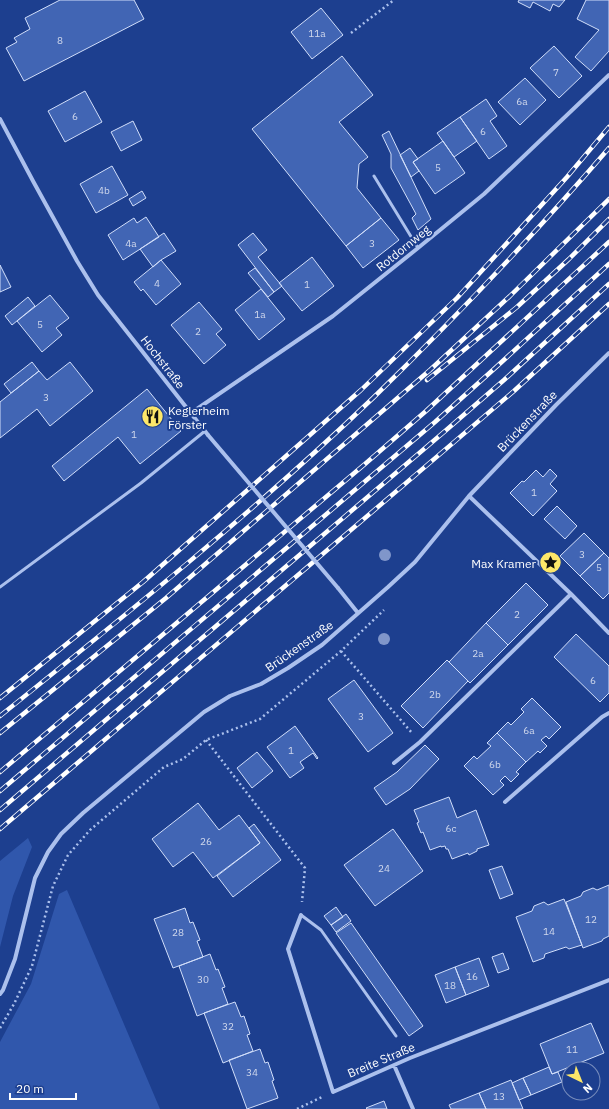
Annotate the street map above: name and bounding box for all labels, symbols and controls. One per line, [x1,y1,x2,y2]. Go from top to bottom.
house number: 11a [308,27,326,40]
house number: 8 [57,34,63,47]
house number: 7 [553,66,559,79]
house number: 6a [516,95,528,108]
house number: 6 [72,110,78,123]
house number: 6 [480,125,486,138]
house number: 5 [435,161,441,174]
house number: 4b [98,184,110,197]
street label: Rotdornweg [373,221,434,274]
house number: 4a [125,237,137,250]
house number: 3 [369,237,375,250]
house number: 4 [154,277,160,290]
house number: 1 [304,278,310,291]
house number: 1a [254,308,266,321]
house number: 5 [37,318,43,331]
house number: 2 [195,325,201,338]
street label: Hochstraße [138,333,189,392]
street label: Brückenstraße [494,387,560,455]
house number: 3 [43,391,49,404]
place label: Keglerheim Förster [168,403,229,432]
restaurant icon: Keglerheim Förster [140,404,166,430]
house number: 1 [131,428,137,441]
house number: 1 [531,486,537,499]
house number: 3 [579,548,585,561]
place icon: Max Kramer [538,550,564,576]
place label: Max Kramer [471,556,537,571]
house number: 5 [596,561,602,574]
house number: 2 [514,608,520,621]
street label: Brückenstraße [262,617,336,675]
house number: 2a [472,647,484,660]
house number: 6 [590,674,596,687]
house number: 2b [429,688,441,701]
house number: 3 [358,710,364,723]
house number: 6a [523,724,535,737]
house number: 1 [288,744,294,757]
house number: 6b [489,758,501,771]
house number: 6c [445,822,457,835]
house number: 26 [200,835,212,848]
house number: 24 [378,862,390,875]
house number: 12 [585,913,597,926]
house number: 14 [543,925,555,938]
house number: 28 [172,926,184,939]
house number: 16 [466,970,478,983]
house number: 30 [197,973,209,986]
house number: 18 [444,979,456,992]
house number: 32 [222,1020,234,1033]
street label: Breite Straße [345,1039,417,1081]
house number: 11 [566,1043,578,1056]
north arrow [561,1061,601,1101]
house number: 34 [246,1066,258,1079]
scale bar [10,1075,76,1101]
text: N [580,1080,596,1096]
text: 20 m [16,1081,44,1096]
house number: 13 [493,1090,505,1103]

